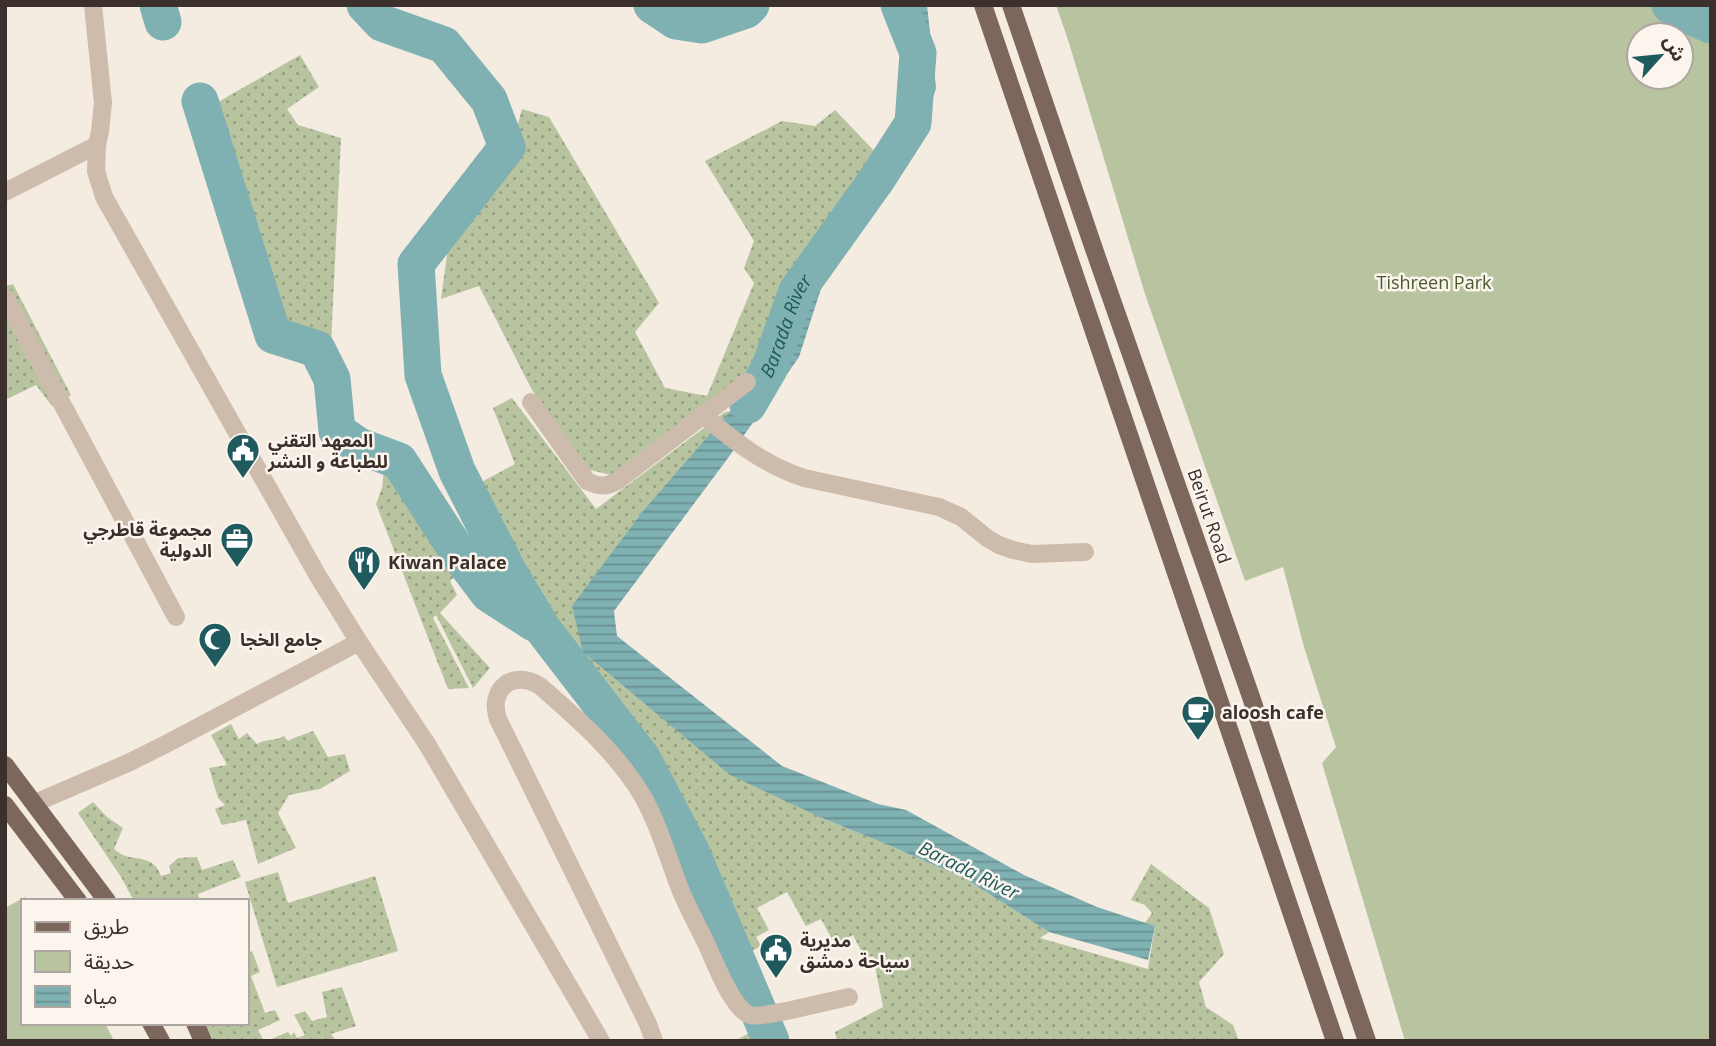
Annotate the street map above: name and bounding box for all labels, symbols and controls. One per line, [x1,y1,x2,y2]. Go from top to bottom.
north arrow [1625,21,1695,91]
text: ش [1658,31,1693,66]
water label: Barada River [754,268,819,382]
park label: Tishreen Park [1376,270,1492,294]
place label: المعهد التقني للطباعة و النشر [267,428,388,473]
public building icon: المعهد التقني للطباعة و النشر [224,431,262,480]
street label: Beirut Road [1183,465,1237,567]
place label: مجموعة قاطرجي الدولية [83,517,212,562]
office icon: مجموعة قاطرجي الدولية [218,520,256,569]
restaurant icon: Kiwan Palace [345,543,383,592]
place label: Kiwan Palace [388,550,507,574]
mosque icon: جامع الخجا [196,620,234,669]
place label: جامع الخجا [240,627,322,653]
cafe icon: aloosh cafe [1179,693,1217,742]
place label: aloosh cafe [1222,700,1324,724]
water label: Barada River [915,835,1025,906]
legend [21,899,248,1025]
text: طريق [84,912,129,940]
place label: مديرية سياحة دمشق [800,928,910,973]
public building icon: مديرية سياحة دمشق [757,931,795,980]
text: حديقة [84,947,134,975]
text: مياه [84,982,117,1010]

